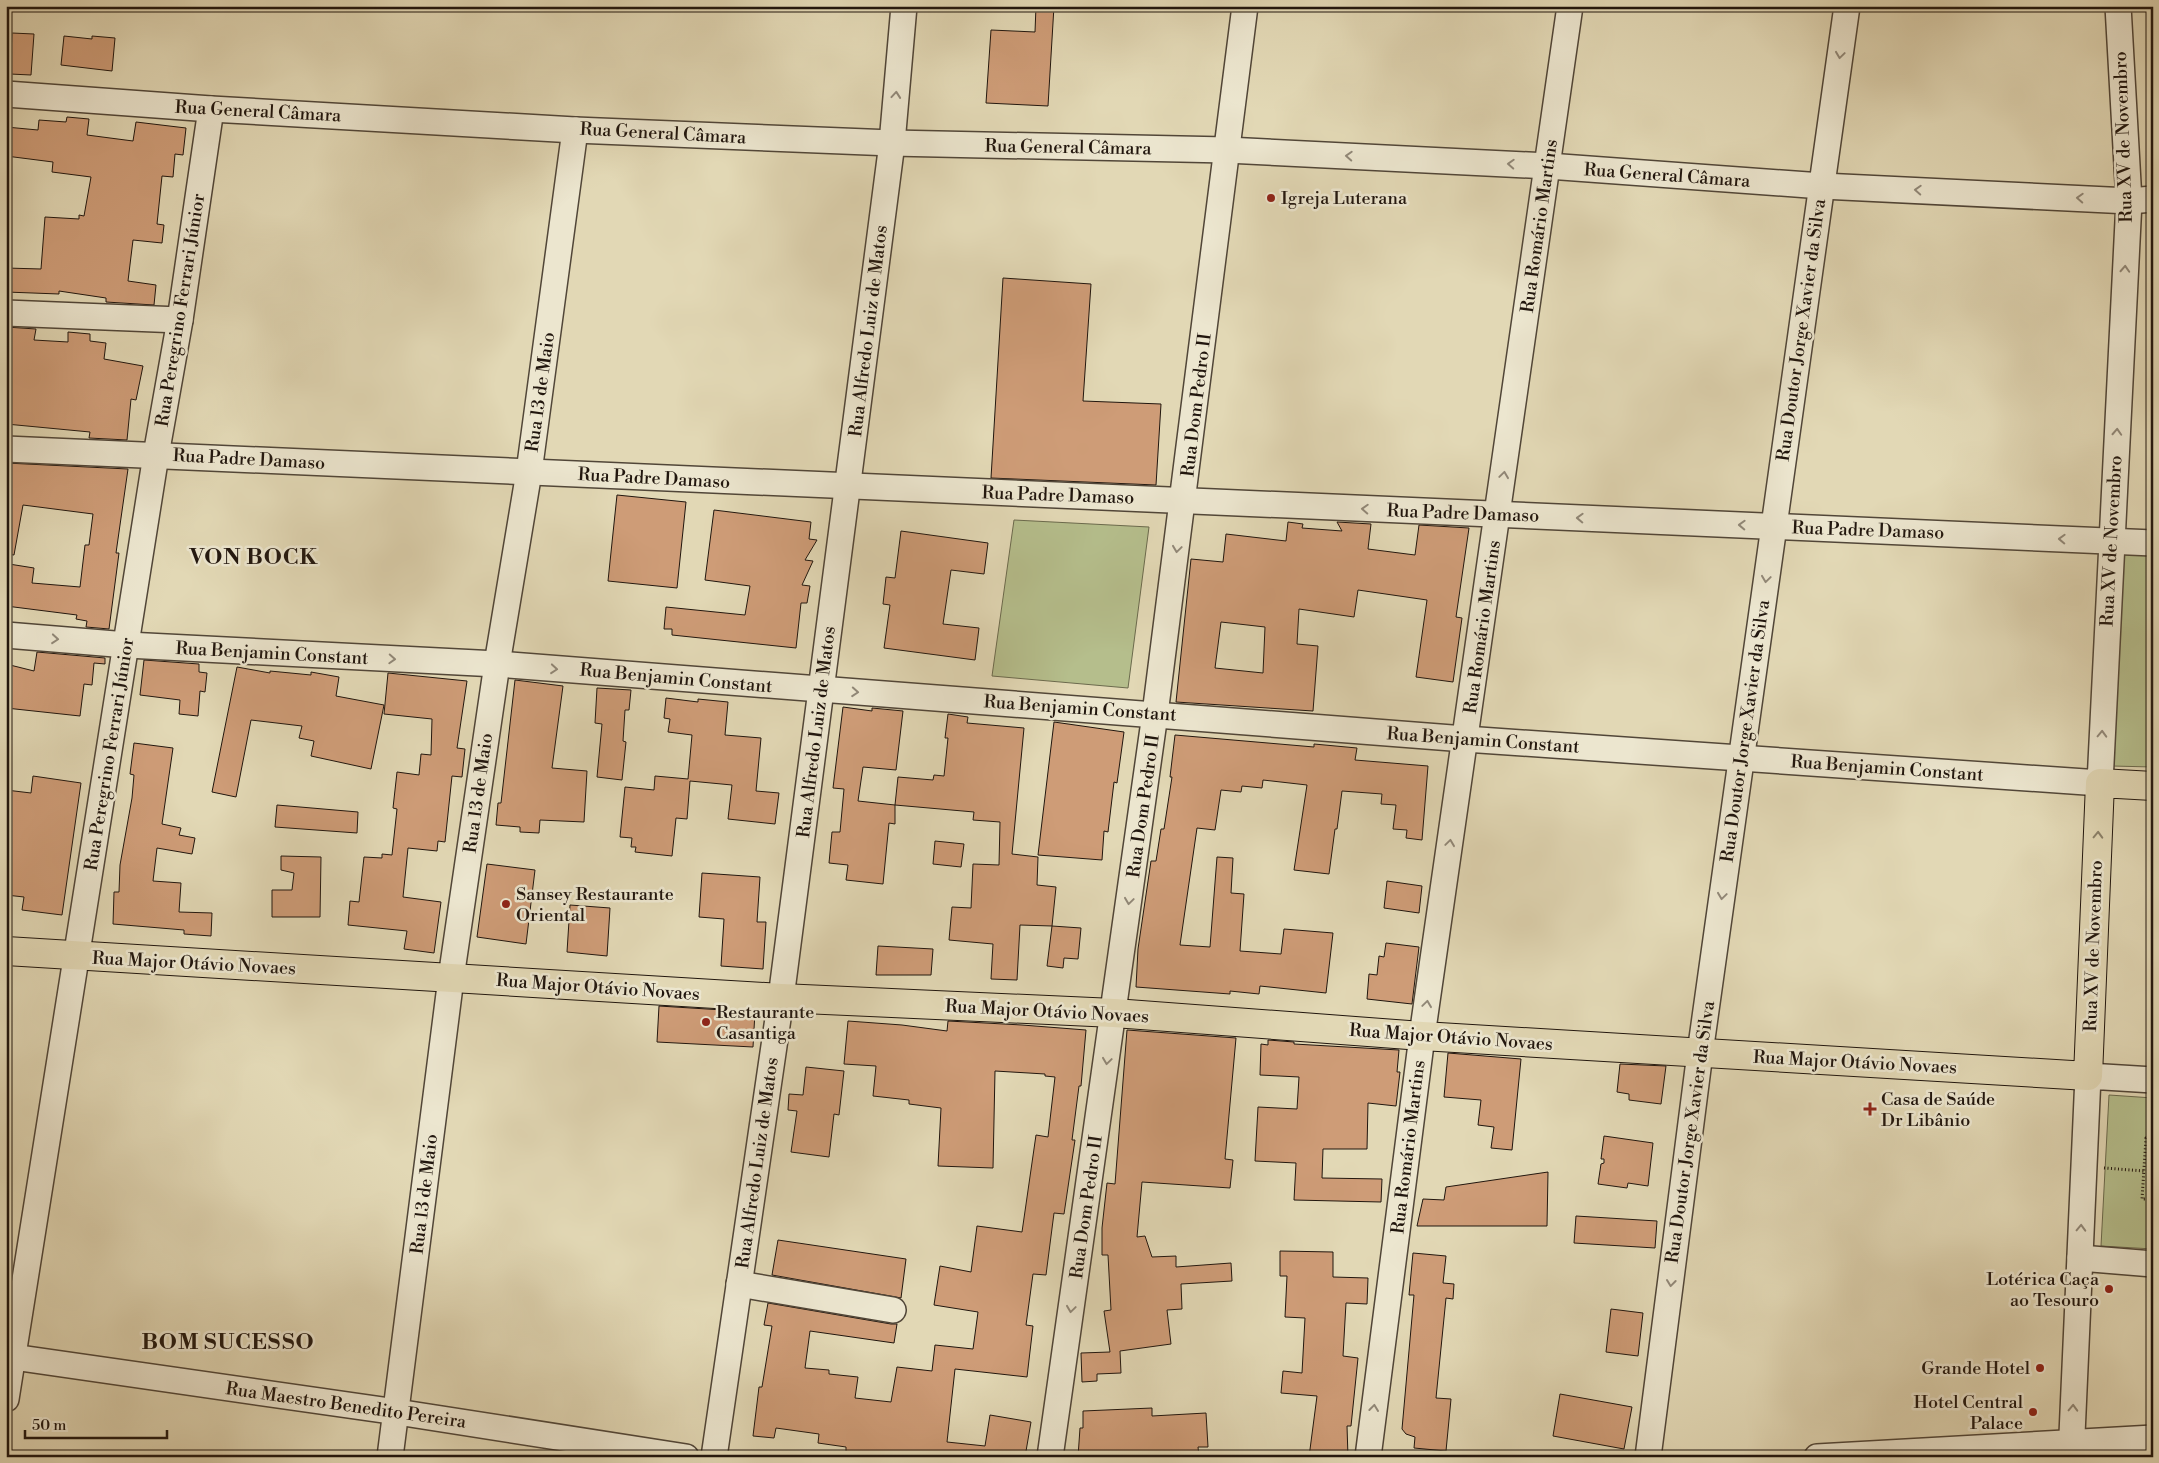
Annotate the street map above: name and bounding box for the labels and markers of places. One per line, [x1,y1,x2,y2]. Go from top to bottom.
place label: Igreja Luterana [1281,187,1408,210]
marker: Igreja Luterana [1265,192,1277,204]
place label: Sansey Restaurante Oriental [516,883,674,927]
marker: Sansey Restaurante Oriental [500,898,512,910]
place label: Restaurante Casantiga [716,1001,814,1045]
marker: Restaurante Casantiga [700,1016,712,1028]
place label: Casa de Saúde Dr Libânio [1881,1088,1995,1132]
marker: Casa de Saúde Dr Libânio [1863,1102,1877,1116]
place label: Lotérica Caça ao Tesouro [1986,1268,2100,1312]
marker: Lotérica Caça ao Tesouro [2103,1283,2115,1295]
place label: Grande Hotel [1921,1357,2031,1380]
marker: Grande Hotel [2034,1362,2046,1374]
place label: Hotel Central Palace [1914,1391,2024,1435]
marker: Hotel Central Palace [2027,1406,2039,1418]

